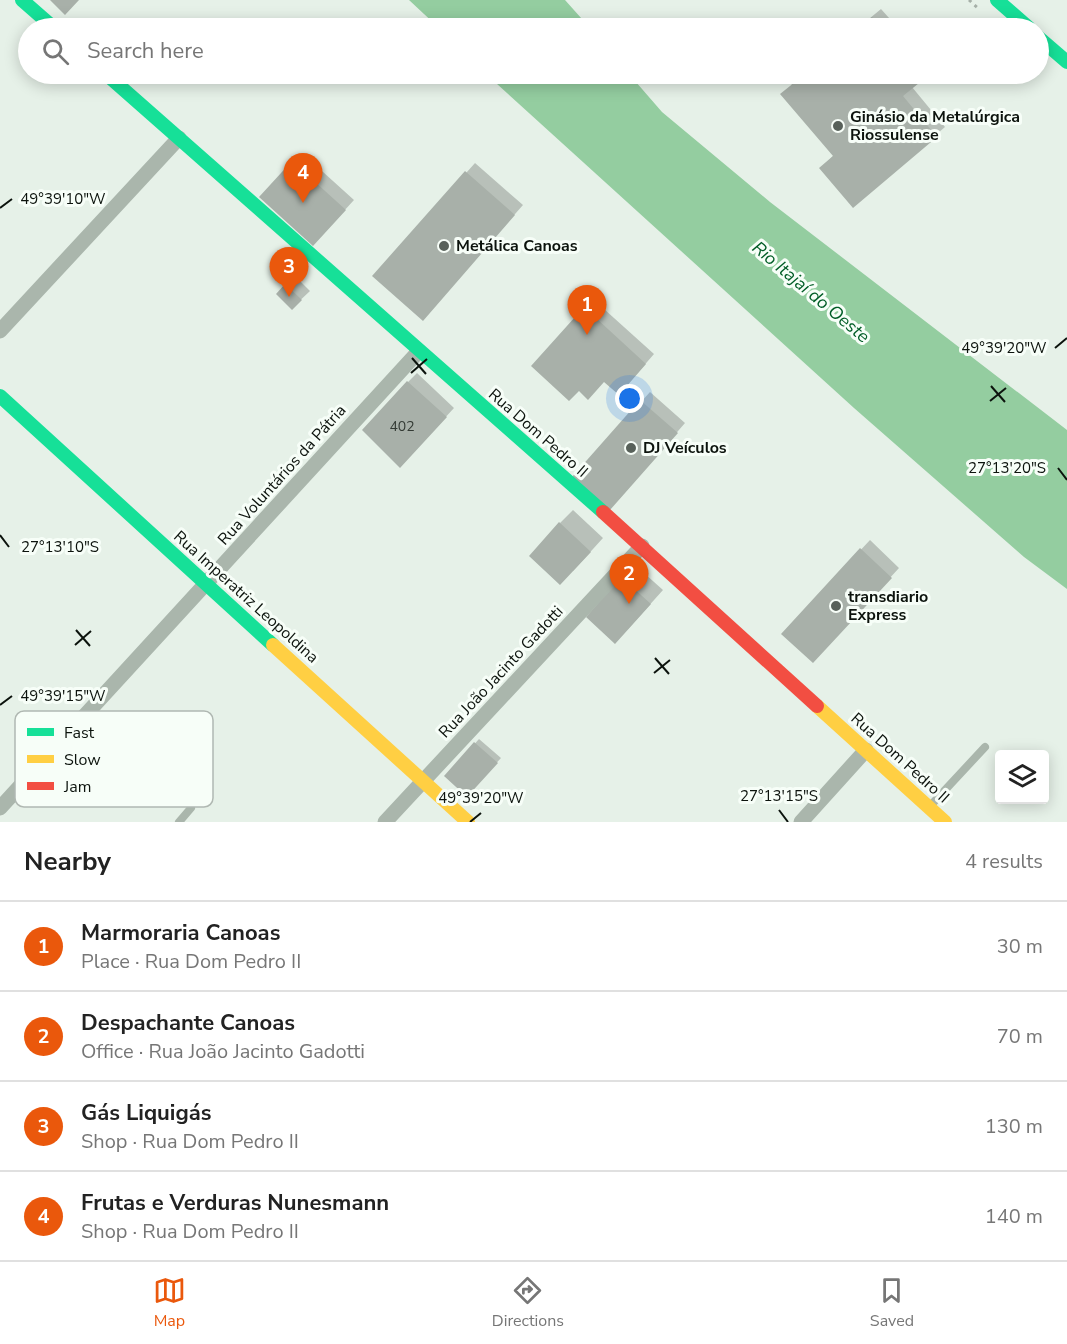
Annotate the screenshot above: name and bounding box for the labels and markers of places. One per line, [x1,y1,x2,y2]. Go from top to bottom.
place label: Ginásio da Metalúrgica Riossulense [850,106,1020,146]
marker: Ginásio da Metalúrgica Riossulense [831,119,845,133]
pin: 4 [284,154,322,203]
place label: Metálica Canoas [456,235,578,257]
marker: Metálica Canoas [437,239,451,253]
pin: 3 [270,248,308,297]
pin: 1 [568,286,606,335]
place label: DJ Veículos [643,437,727,459]
marker: DJ Veículos [624,441,638,455]
pin: 2 [610,554,648,604]
place label: transdiario Express [848,586,928,626]
marker: transdiario Express [829,599,843,613]

